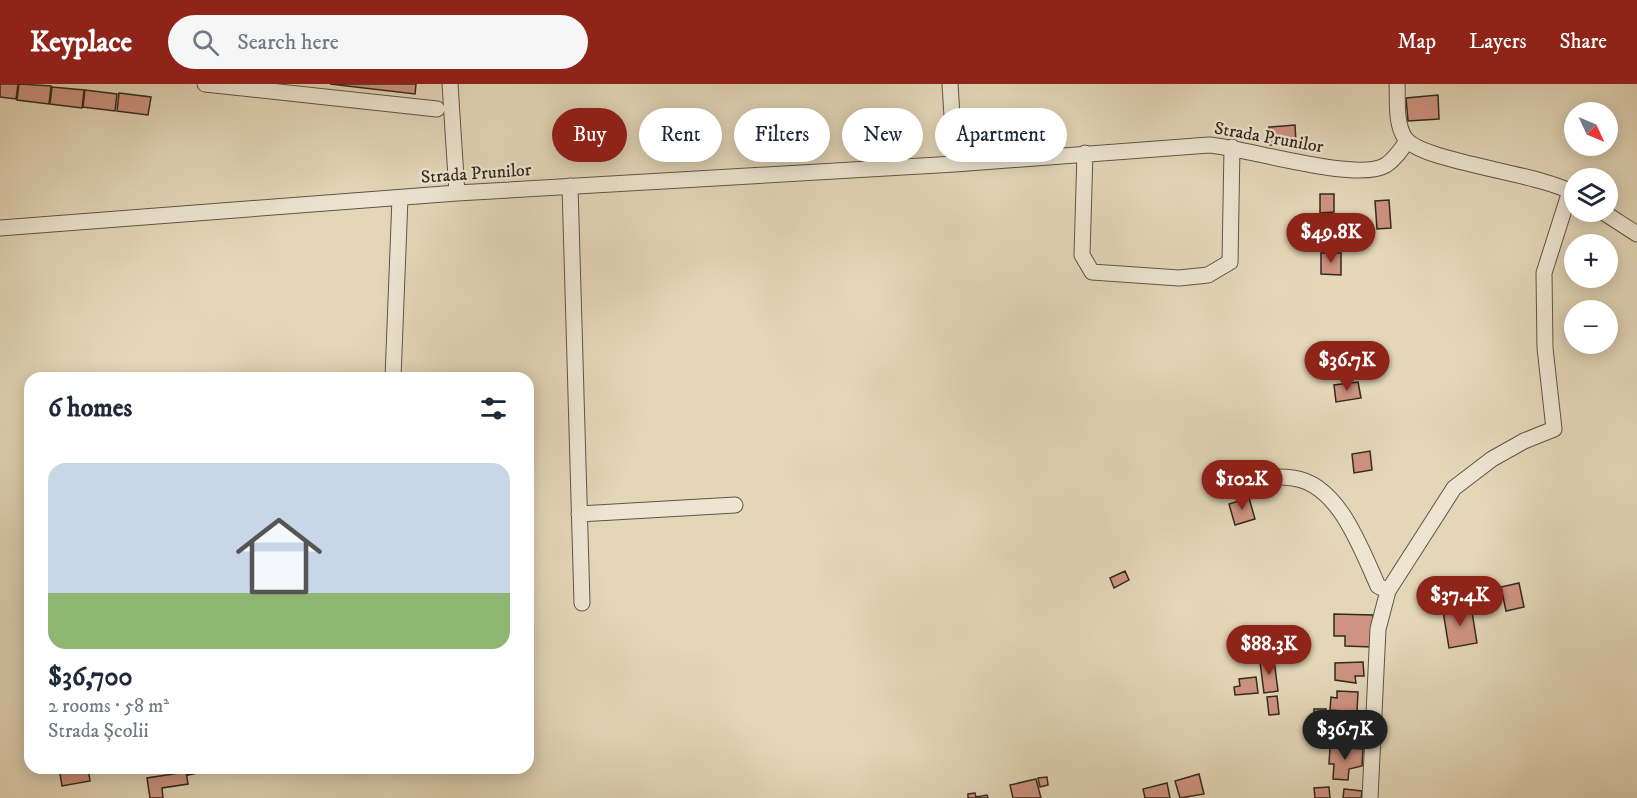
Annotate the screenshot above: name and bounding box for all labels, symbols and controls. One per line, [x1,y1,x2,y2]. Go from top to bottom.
search box [168,15,588,69]
text: Keyplace [30,25,132,60]
icon: search [189,26,222,59]
text: Search here [237,29,339,56]
text: Map [1397,29,1436,55]
text: Layers [1469,29,1527,55]
text: Share [1560,29,1607,55]
north arrow [1564,102,1618,156]
map controls [1564,102,1618,354]
chip: Buy [552,108,627,162]
chip: Rent [639,108,722,162]
chip: Filters [734,108,830,162]
chip: New [842,108,923,162]
chip: Apartment [935,108,1067,162]
street label: Strada Prunilor [1212,118,1326,158]
street label: Strada Prunilor [420,159,532,189]
button: layers [1564,168,1618,222]
pin: $49.8K [1282,213,1380,264]
text: $49.8K [1300,220,1362,245]
button: + [1564,234,1618,288]
button: − [1564,300,1618,354]
pin: $36.7K [1298,341,1396,392]
text: $36.7K [1319,348,1375,373]
text: 6 homes [48,392,132,425]
icon: filters [477,392,510,425]
pin: $102K [1200,460,1284,511]
text: $102K [1216,467,1268,492]
icon: home [225,502,333,610]
pin: $37.4K [1411,576,1509,627]
text: $37.4K [1430,583,1490,608]
pin: $88.3K [1220,625,1318,676]
text: $88.3K [1240,632,1298,657]
text: $36,700 [48,661,132,694]
text: 2 rooms · 58 m² [48,694,169,719]
pin: $36.7K [1296,710,1394,761]
text: $36.7K [1317,717,1373,742]
text: Strada Școlii [48,719,149,744]

